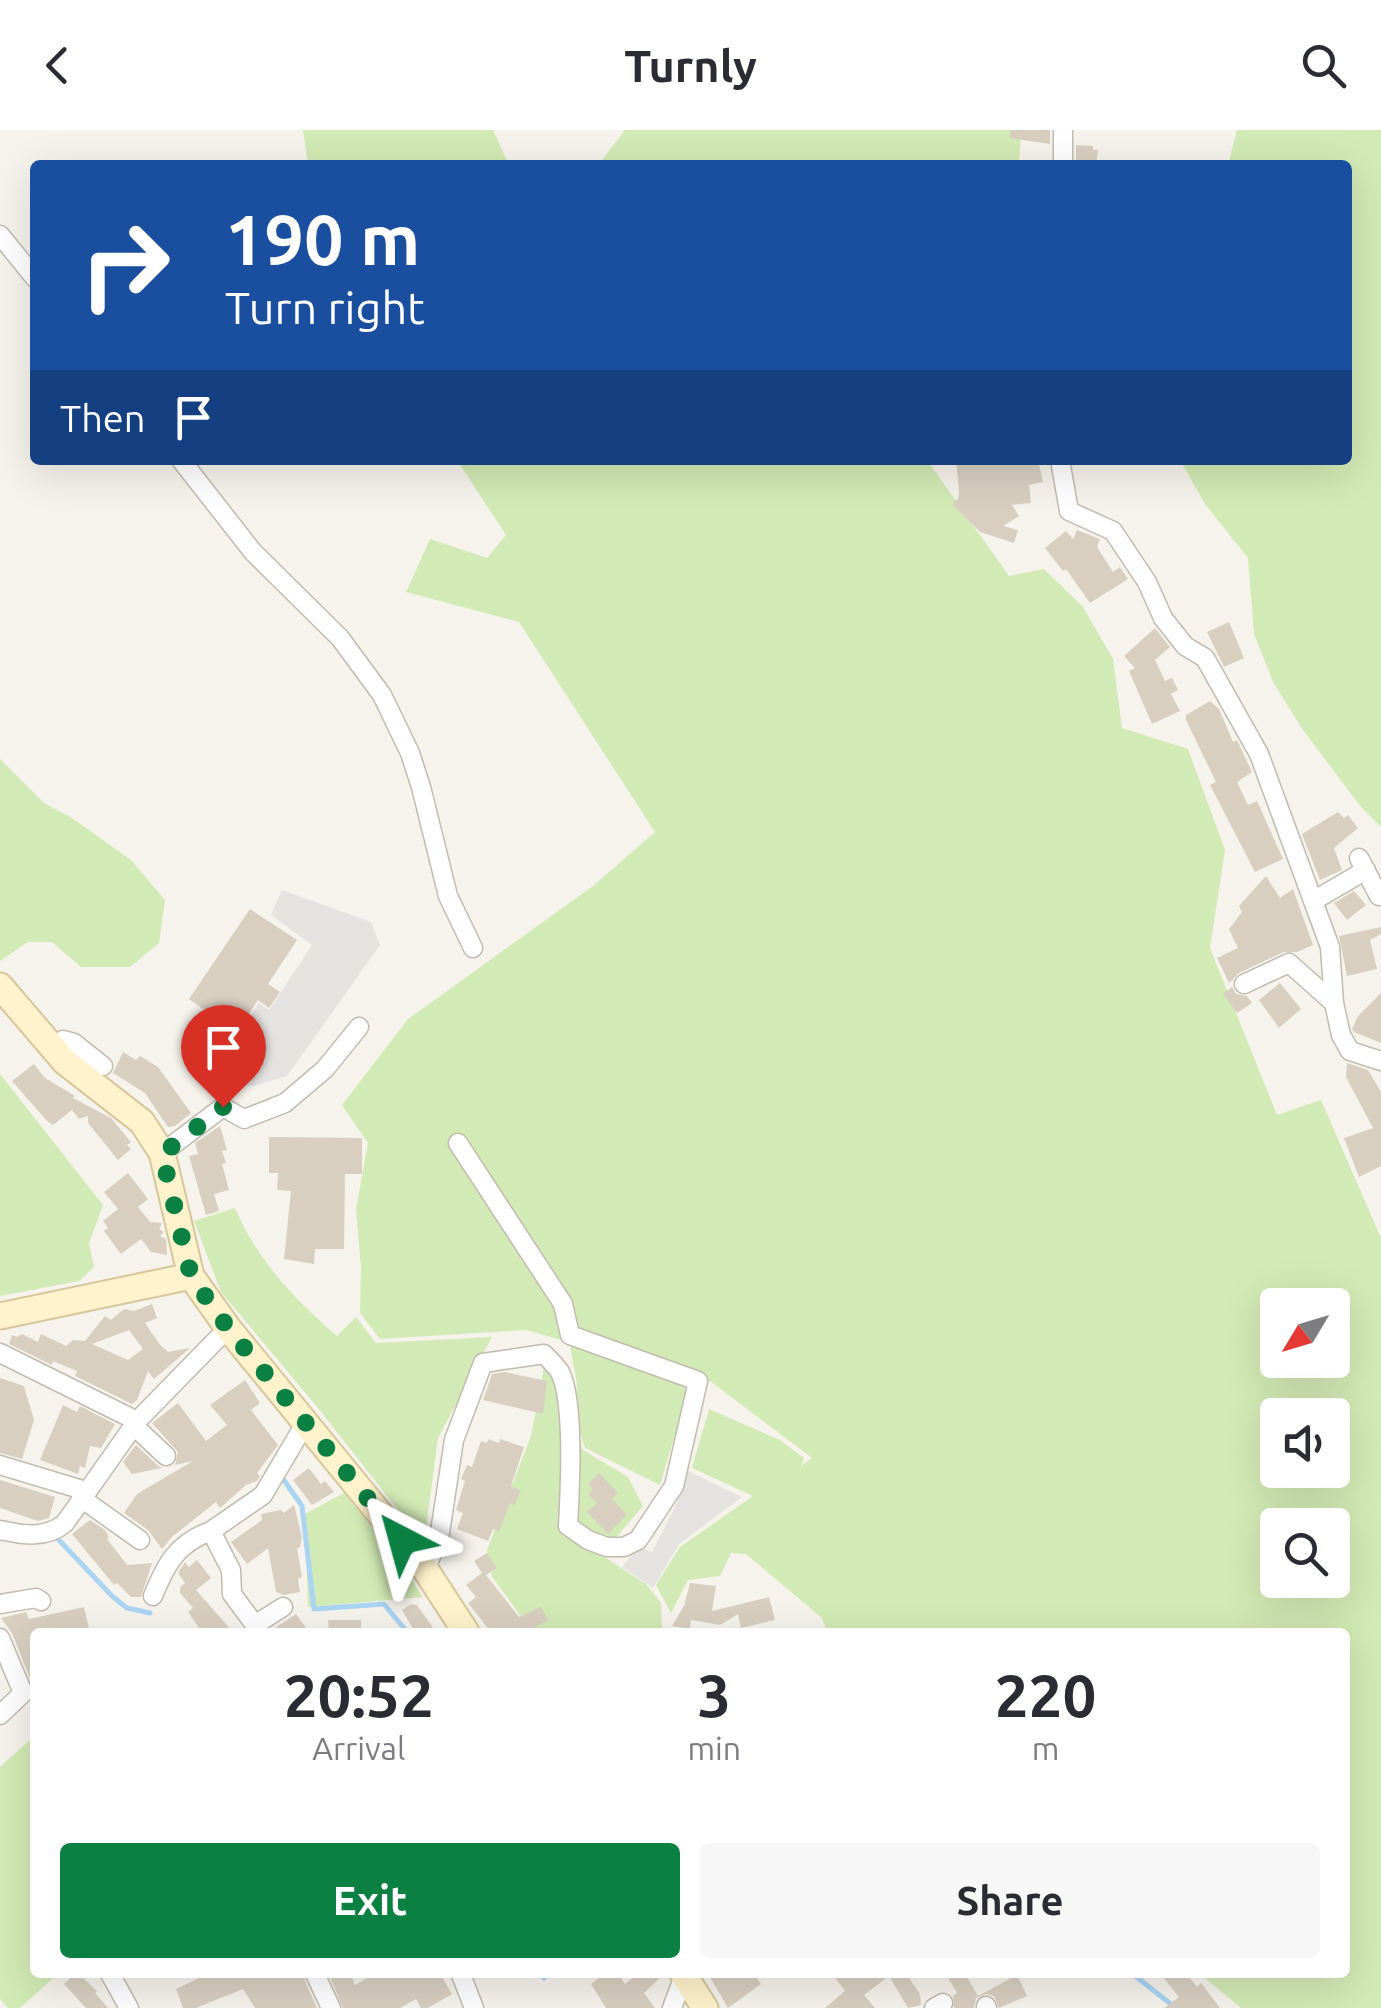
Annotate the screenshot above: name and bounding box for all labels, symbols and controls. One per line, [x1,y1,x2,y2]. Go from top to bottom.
icon: back [30,38,85,93]
icon: search [1296,38,1351,93]
text: Turnly [624,40,757,91]
icon: right [60,200,190,330]
text: 190 m [225,200,420,278]
text: Turn right [225,282,425,333]
icon: arrive [166,390,221,445]
text: Then [60,397,146,439]
pin [181,1005,266,1108]
icon: arrive [196,1020,251,1075]
north arrow [1260,1288,1350,1378]
map controls [1260,1288,1350,1598]
button: sound [1260,1398,1350,1488]
position arrow [350,1488,454,1592]
button: search [1260,1508,1350,1598]
text: 20:52 [284,1661,434,1728]
text: 3 [697,1661,731,1728]
text: 220 [995,1661,1096,1728]
text: Arrival [312,1730,405,1766]
text: min [687,1730,741,1766]
text: m [1032,1730,1059,1766]
button: Exit [60,1843,680,1958]
button: Share [700,1843,1320,1958]

